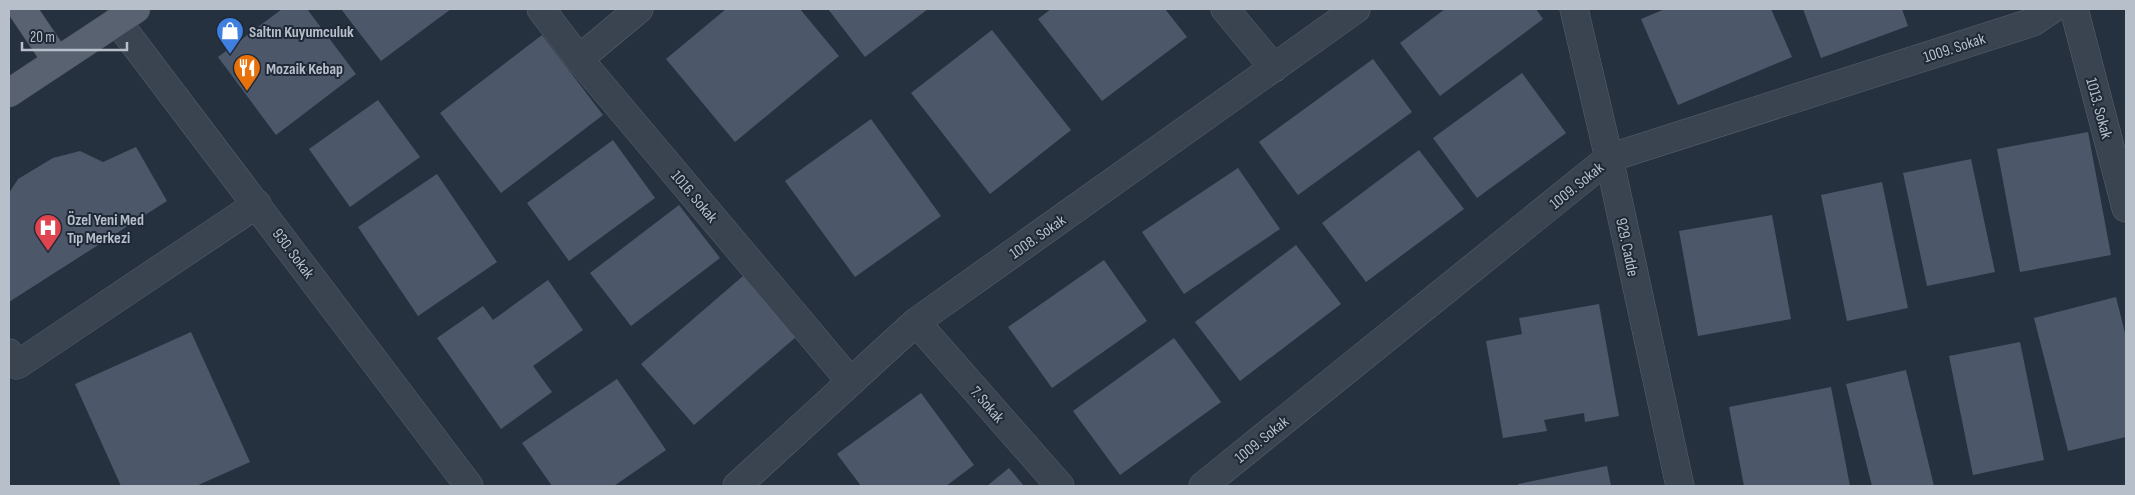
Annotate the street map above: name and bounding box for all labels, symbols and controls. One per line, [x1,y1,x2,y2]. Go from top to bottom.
shop icon: Saltın Kuyumculuk [215,16,245,55]
scale bar [22,20,128,52]
place label: Saltın Kuyumculuk [249,23,354,42]
text: 20 m [30,28,55,47]
street label: 1009. Sokak [1921,29,1988,67]
restaurant icon: Mozaik Kebap [232,53,262,92]
place label: Mozaik Kebap [266,60,343,79]
street label: 1013. Sokak [2081,76,2116,141]
street label: 1009. Sokak [1546,159,1608,214]
street label: 1016. Sokak [667,167,721,227]
place label: Özel Yeni Med Tıp Merkezi [67,211,144,248]
street label: 1008. Sokak [1006,211,1070,263]
hospital icon: Özel Yeni Med Tıp Merkezi [33,213,63,252]
street label: 929. Cadde [1611,216,1642,278]
street label: 930. Sokak [268,225,318,283]
street label: 7. Sokak [966,383,1008,427]
street label: 1009. Sokak [1231,413,1293,468]

